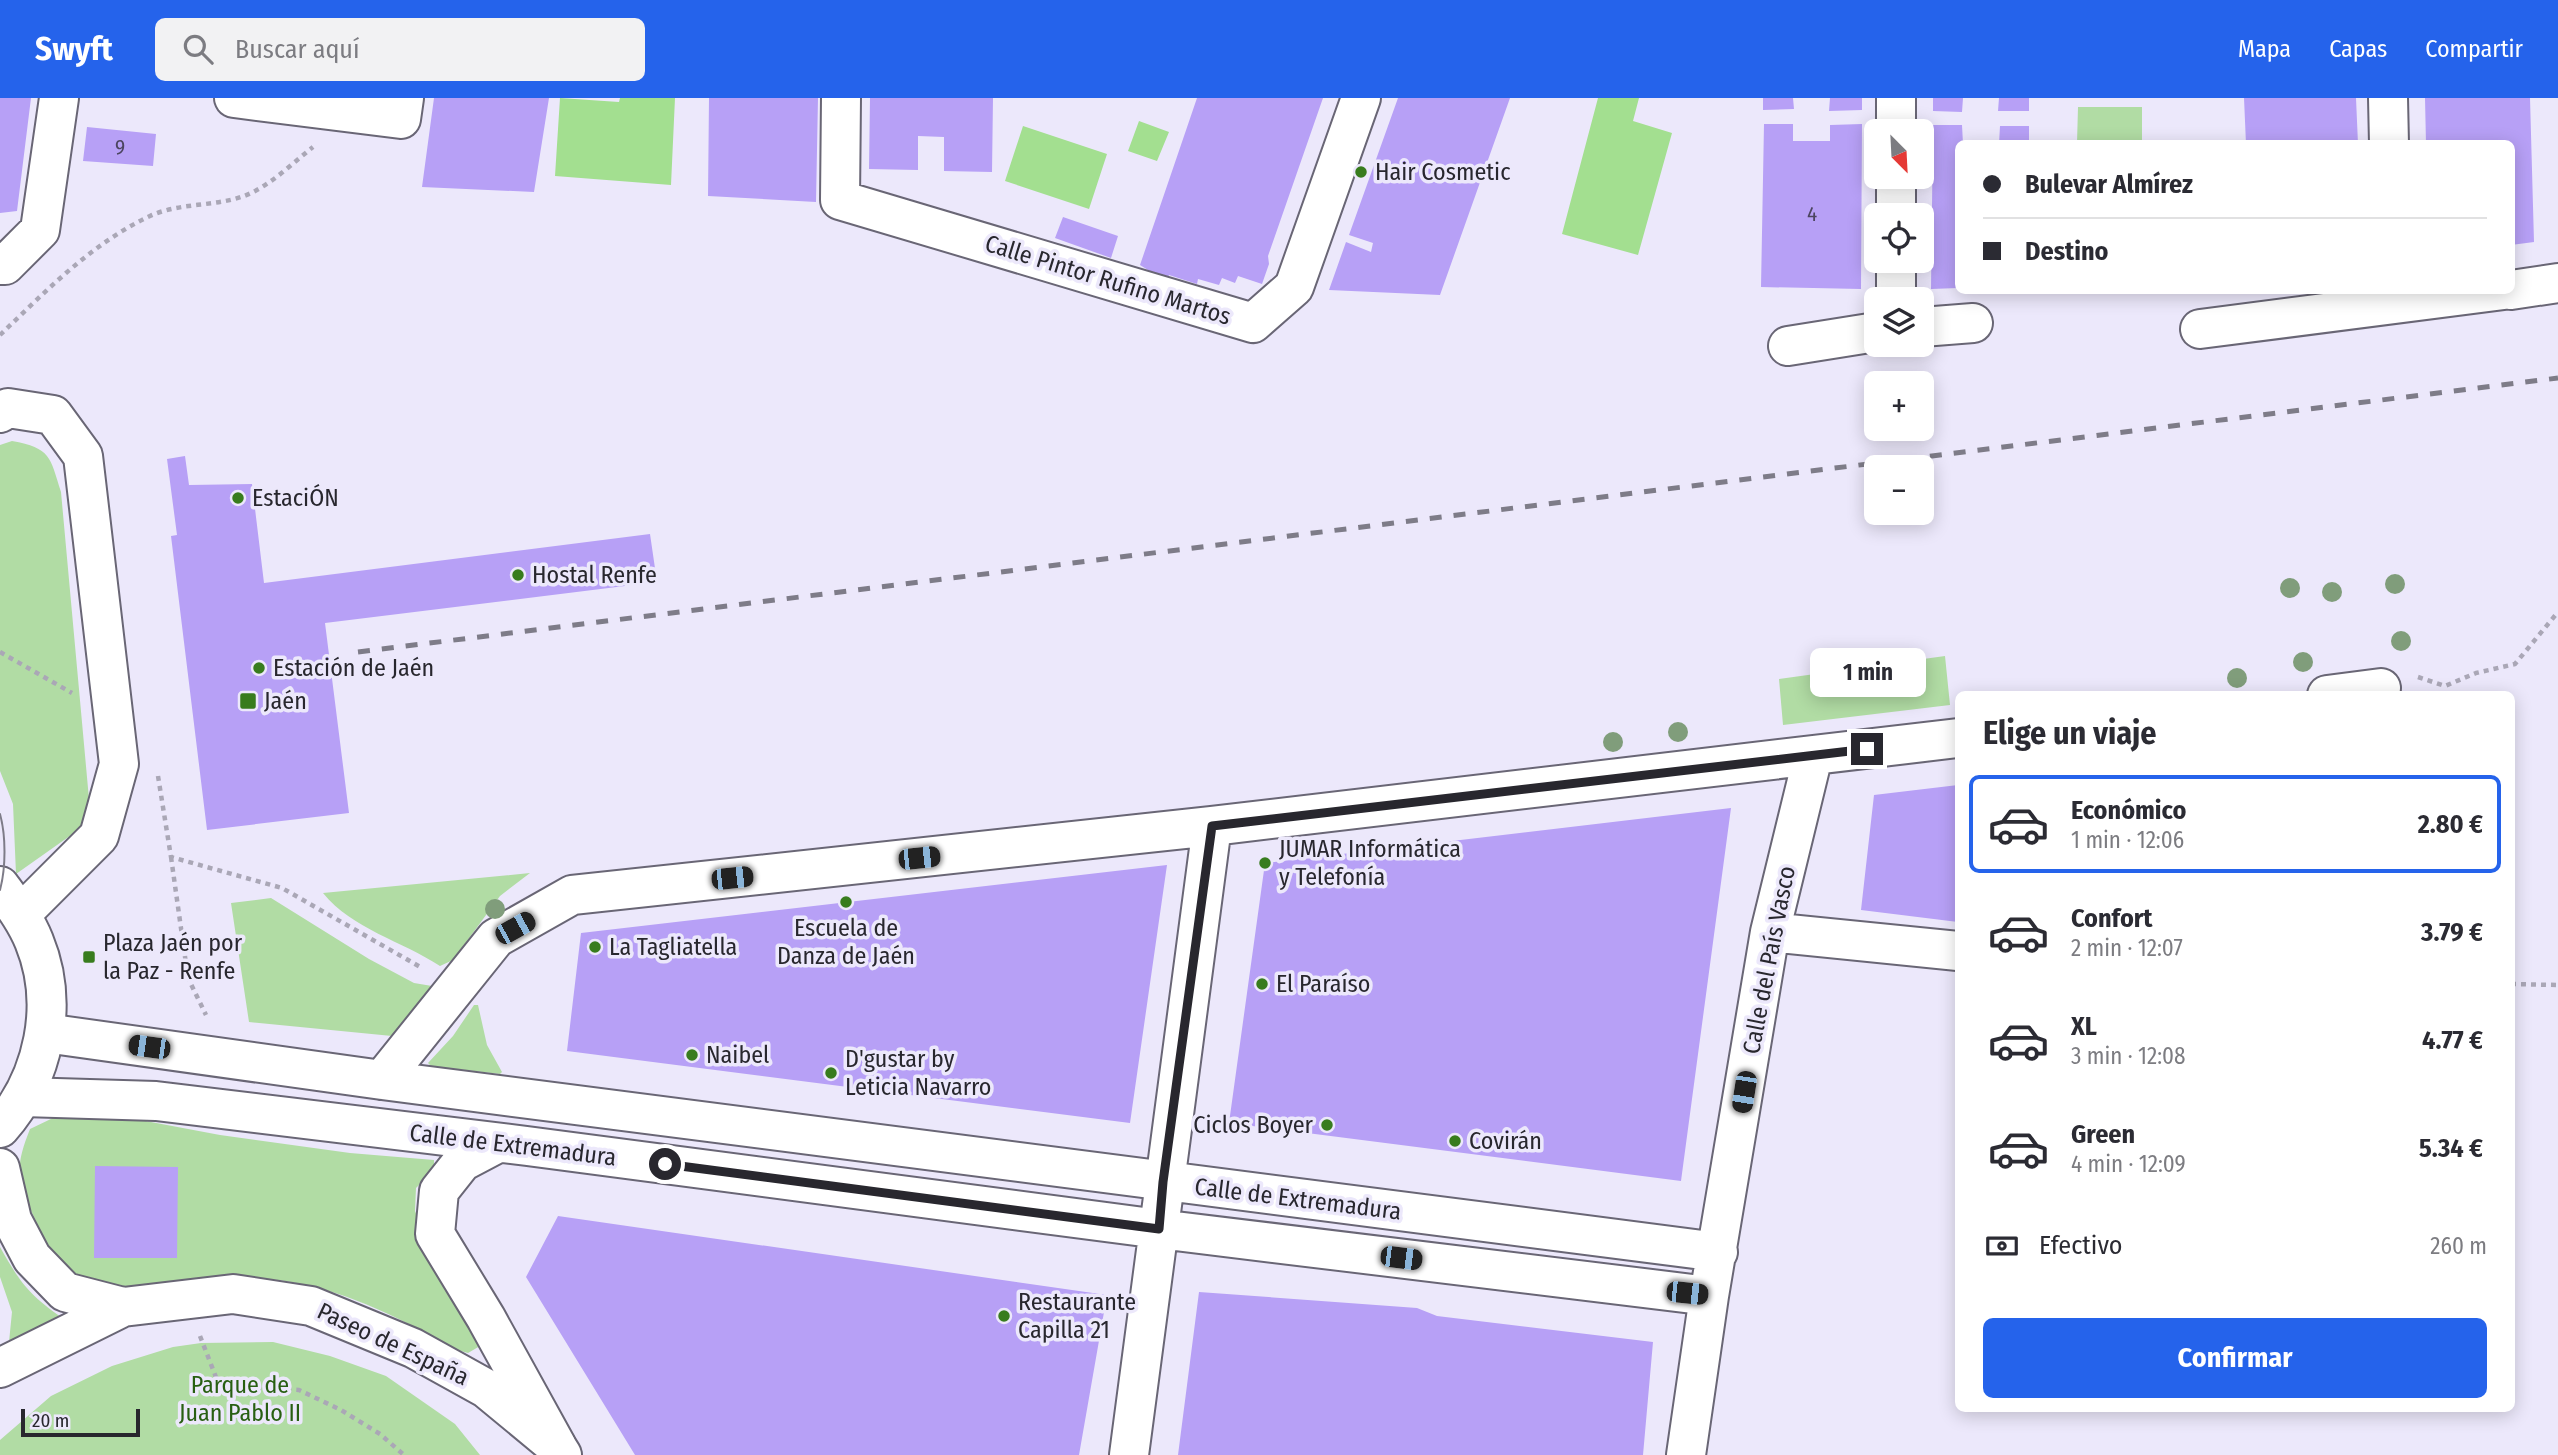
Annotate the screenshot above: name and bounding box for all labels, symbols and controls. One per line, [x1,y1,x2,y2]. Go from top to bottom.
search box [155,18,645,81]
text: Swyft [35,29,113,69]
icon: search [179,30,217,68]
text: Buscar aquí [235,34,360,65]
text: Mapa [2238,35,2291,63]
text: Capas [2329,35,2387,63]
text: Compartir [2425,35,2523,63]
north arrow [1864,119,1934,189]
map controls [1864,119,1934,525]
house number: 9 [115,134,125,160]
place label: Hair Cosmetic [1375,158,1510,186]
marker: Hair Cosmetic [1353,164,1369,180]
text: Bulevar Almírez [2025,169,2193,200]
house number: 4 [1807,201,1817,227]
button: locate [1864,203,1934,273]
street label: Calle Pintor Rufino Martos [982,229,1234,331]
text: Destino [2025,236,2108,267]
button: layers [1864,287,1934,357]
button: + [1864,371,1934,441]
button: − [1864,455,1934,525]
place label: EstaciÓN [252,484,339,512]
marker: EstaciÓN [230,490,246,506]
place label: Hostal Renfe [532,561,657,589]
marker: Hostal Renfe [510,567,526,583]
callout: 1 min [1809,648,1925,696]
place label: Estación de Jaén [273,654,434,682]
text: 1 min [1843,658,1893,686]
marker: Estación de Jaén [251,660,267,676]
place label: Jaén [264,687,307,715]
marker: Jaén [238,691,258,711]
text: Elige un viaje [1983,714,2156,752]
route end [1851,733,1883,765]
icon: car [1987,793,2050,856]
text: Económico [2071,795,2186,826]
text: 2.80 € [2418,809,2483,840]
text: 1 min · 12:06 [2071,826,2184,854]
place label: JUMAR Informática y Telefonía [1279,835,1461,891]
car [898,845,941,871]
marker: JUMAR Informática y Telefonía [1257,855,1273,871]
street label: Calle del País Vasco [1737,864,1801,1056]
car [711,865,754,891]
marker: Escuela de Danza de Jaén [838,894,854,910]
icon: car [1987,901,2050,964]
text: Confort [2071,903,2152,934]
car [492,909,539,947]
place label: Escuela de Danza de Jaén [777,914,915,970]
text: 3.79 € [2421,917,2483,948]
place label: Plaza Jaén por la Paz - Renfe [103,929,243,985]
place label: La Tagliatella [609,933,737,961]
text: 2 min · 12:07 [2071,934,2183,962]
marker: La Tagliatella [587,939,603,955]
marker: Plaza Jaén por la Paz - Renfe [81,949,97,965]
place label: El Paraíso [1276,970,1370,998]
marker: El Paraíso [1254,976,1270,992]
icon: car [1987,1009,2050,1072]
text: XL [2071,1011,2097,1042]
text: 4.77 € [2422,1025,2483,1056]
car [127,1034,172,1060]
place label: Naibel [706,1041,769,1069]
text: 3 min · 12:08 [2071,1042,2186,1070]
place label: D'gustar by Leticia Navarro [845,1045,991,1101]
marker: Naibel [684,1047,700,1063]
marker: D'gustar by Leticia Navarro [823,1065,839,1081]
car [1731,1070,1758,1114]
place label: Ciclos Boyer [1193,1111,1314,1139]
marker: Ciclos Boyer [1319,1117,1335,1133]
icon: car [1987,1117,2050,1180]
street label: Calle de Extremadura [408,1118,618,1172]
text: Green [2071,1119,2135,1150]
place label: Covirán [1469,1127,1542,1155]
marker: Covirán [1447,1133,1463,1149]
text: 5.34 € [2419,1133,2483,1164]
route start [649,1148,681,1180]
text: 4 min · 12:09 [2071,1150,2186,1178]
street label: Calle de Extremadura [1193,1172,1403,1226]
icon: cash [1983,1227,2021,1265]
text: Efectivo [2039,1230,2123,1261]
text: 260 m [2430,1232,2487,1260]
car [1379,1245,1424,1271]
car [1666,1280,1709,1306]
place label: Restaurante Capilla 21 [1018,1288,1136,1344]
street label: Paseo de España [313,1297,473,1391]
marker: Restaurante Capilla 21 [996,1308,1012,1324]
button: Confirmar [1983,1318,2487,1398]
park label: Parque de Juan Pablo II [179,1371,301,1427]
scale bar [21,1406,140,1438]
text: 20 m [32,1409,69,1432]

